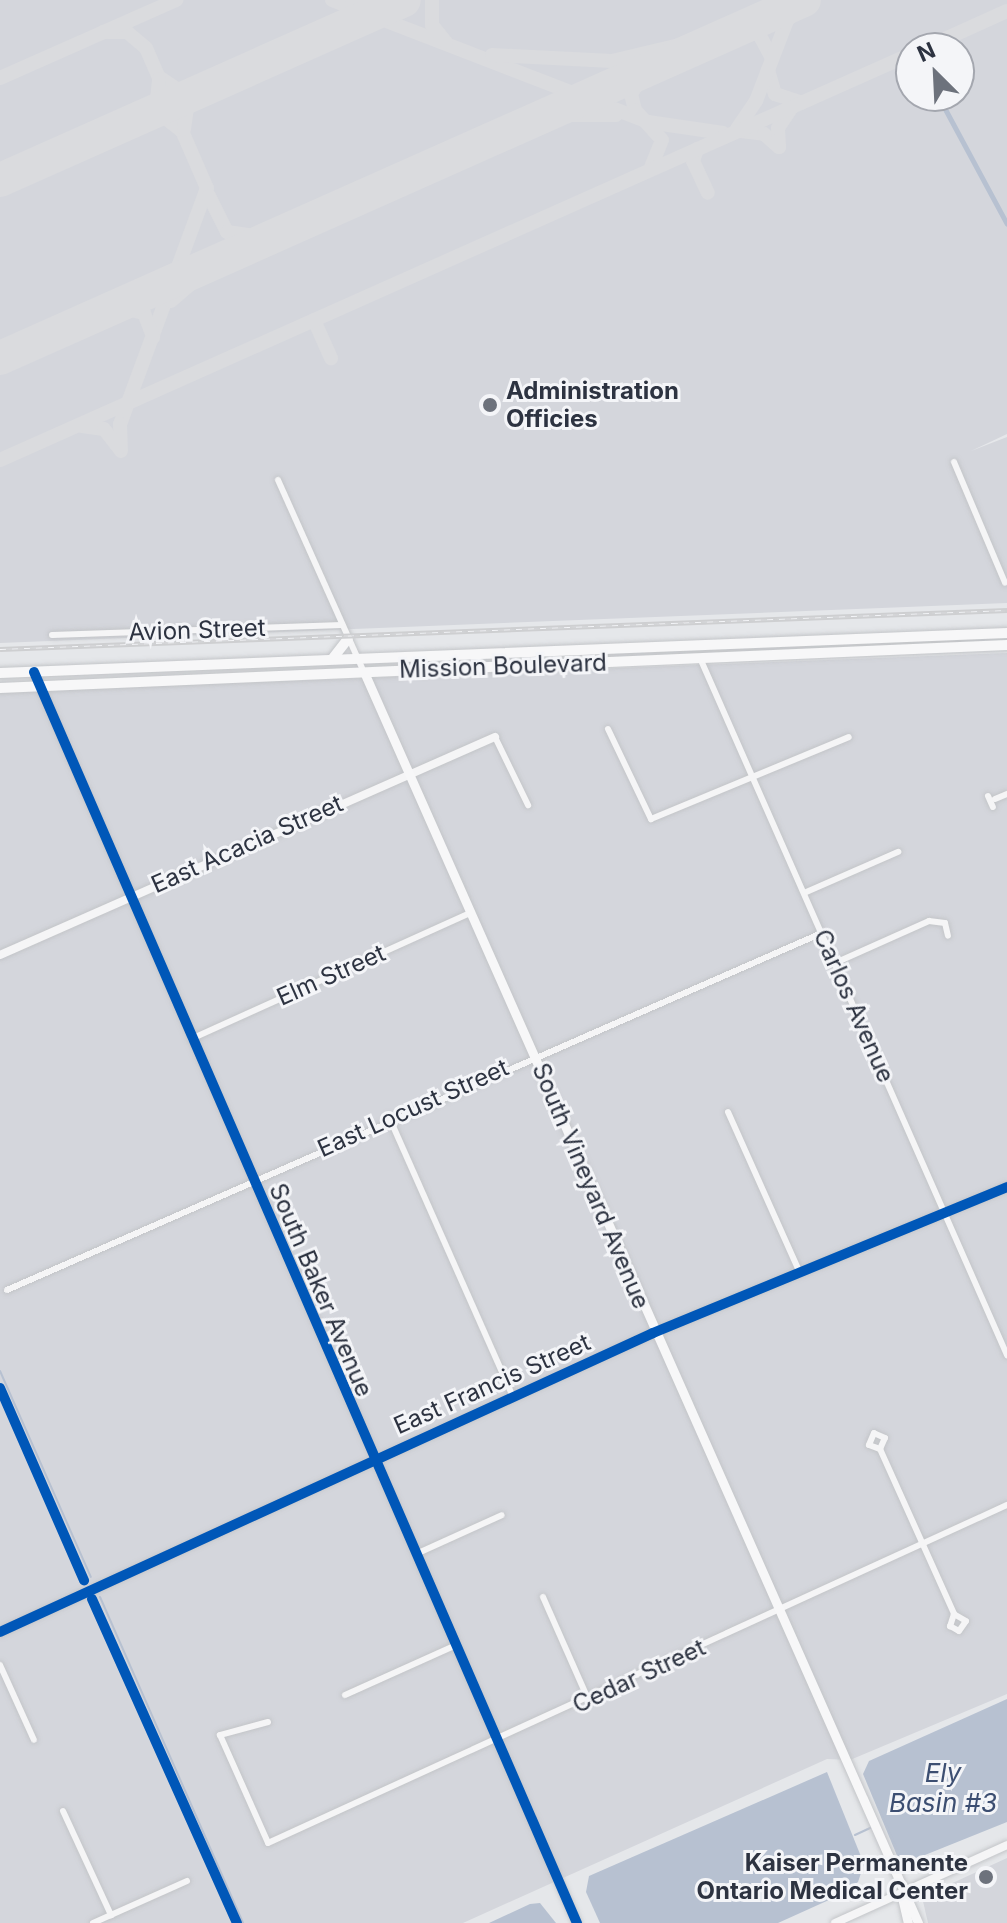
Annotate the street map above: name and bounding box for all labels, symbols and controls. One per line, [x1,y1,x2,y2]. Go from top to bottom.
north arrow [895,32,975,112]
text: N [913,37,939,67]
place label: Administration Officies [506,377,679,433]
marker: Administration Officies [481,396,499,414]
street label: Avion Street [128,613,266,647]
street label: Mission Boulevard [399,648,607,684]
street label: East Acacia Street [147,789,347,899]
street label: Carlos Avenue [807,925,901,1087]
street label: Elm Street [272,938,390,1012]
street label: East Locust Street [313,1053,513,1163]
street label: South Vineyard Avenue [526,1059,656,1313]
street label: South Baker Avenue [263,1179,379,1401]
street label: East Francis Street [389,1328,595,1440]
street label: Cedar Street [568,1633,710,1719]
water label: Ely Basin #3 [889,1757,997,1818]
place label: Kaiser Permanente Ontario Medical Center [696,1849,968,1905]
marker: Kaiser Permanente Ontario Medical Center [975,1866,997,1888]

